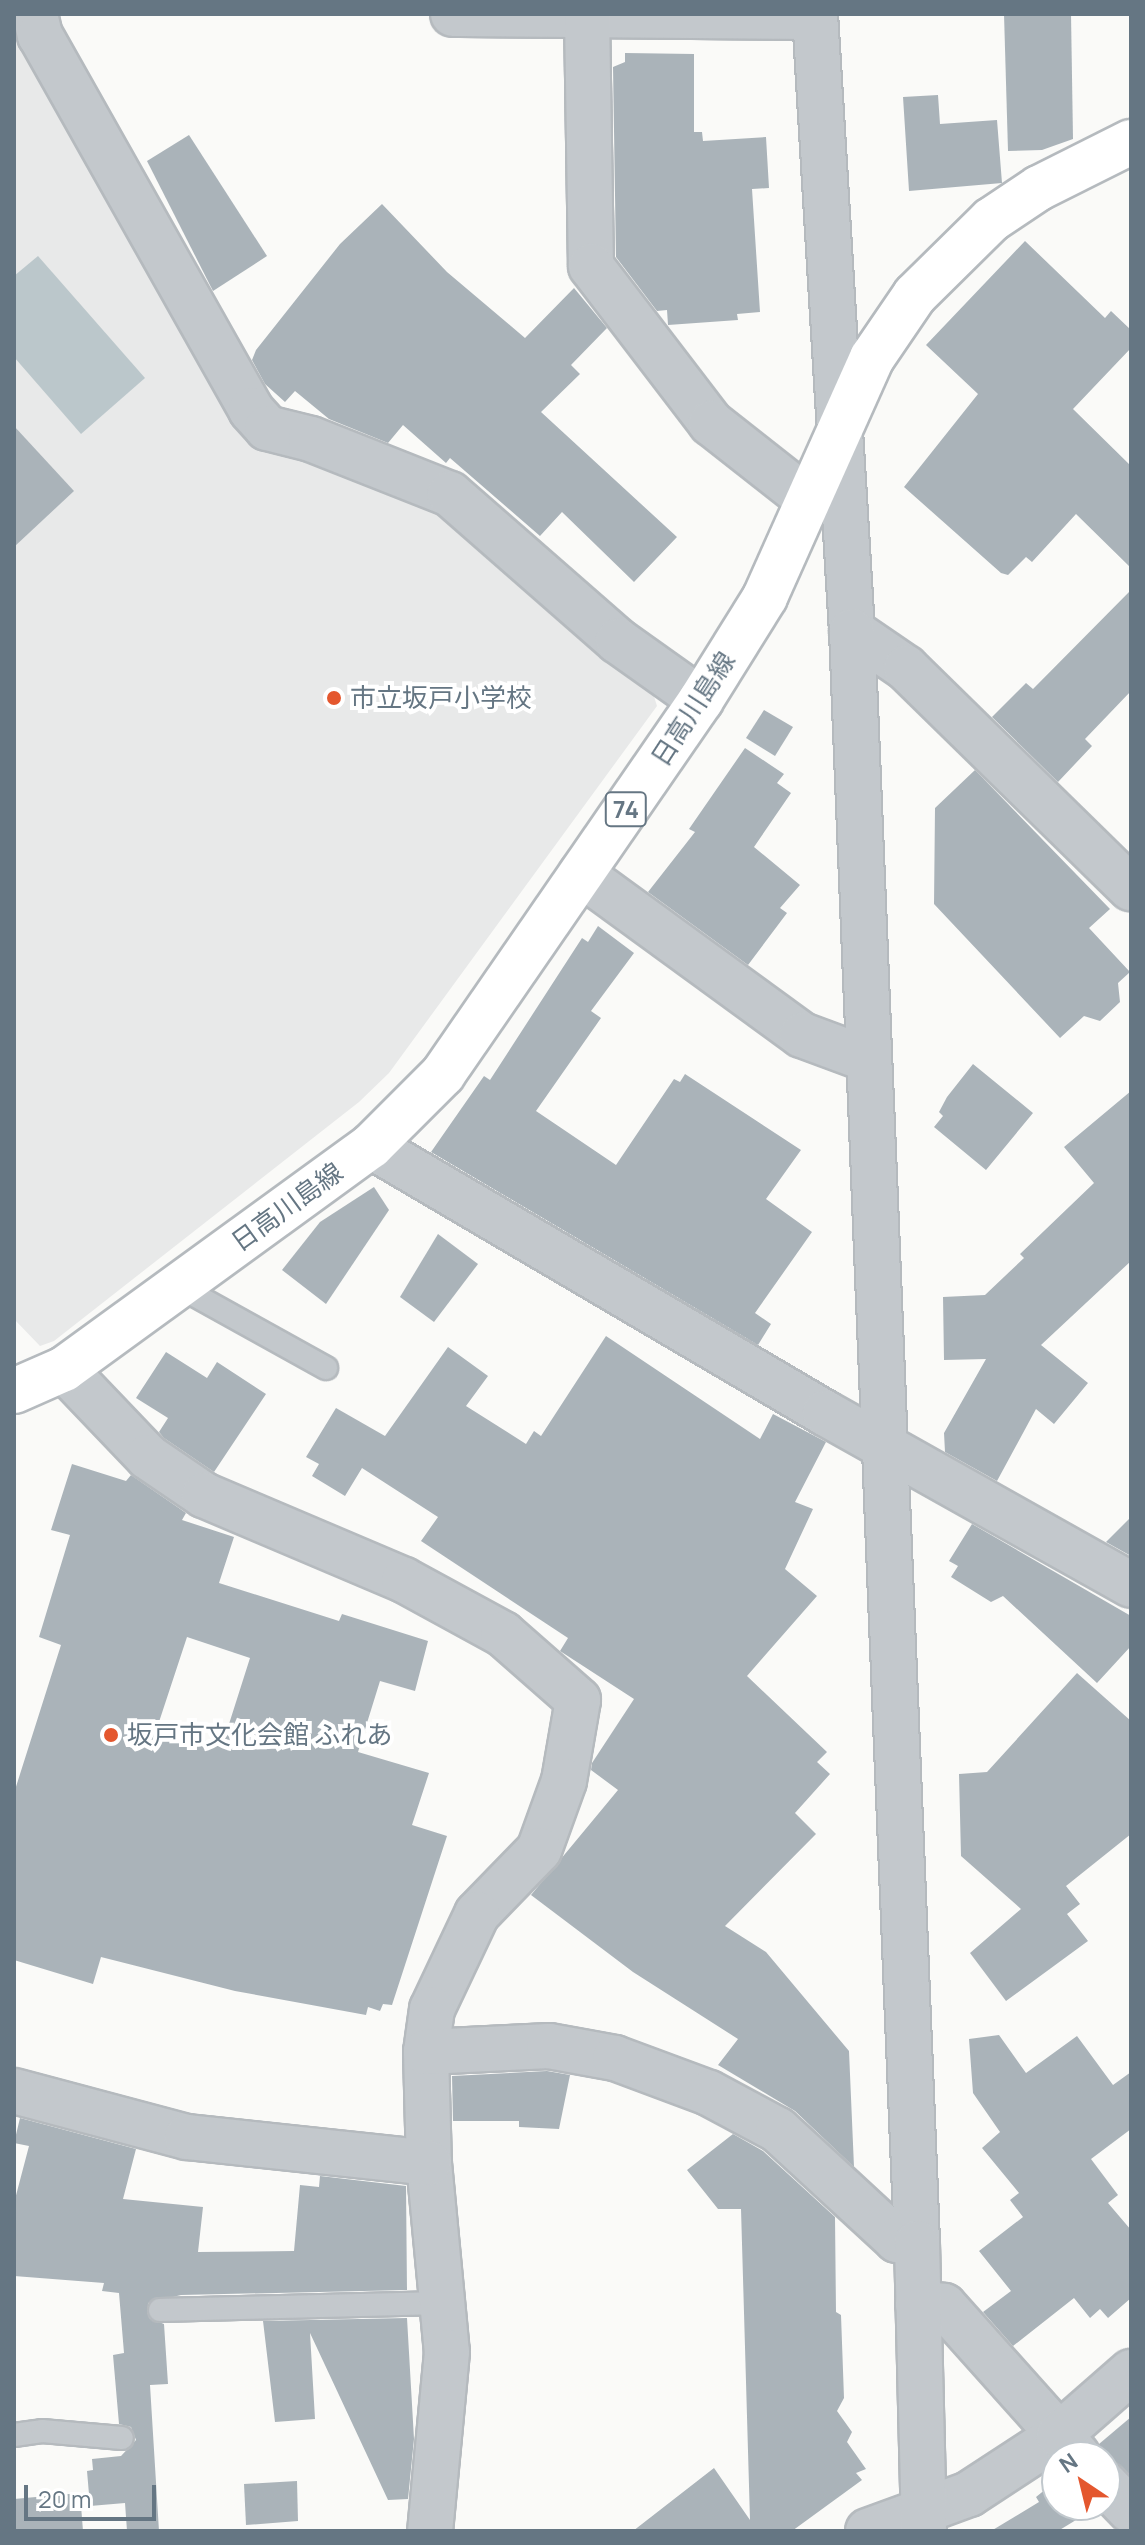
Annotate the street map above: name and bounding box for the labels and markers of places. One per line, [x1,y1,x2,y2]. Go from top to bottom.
place label: 市立坂戸小学校 [350,682,532,714]
marker: 市立坂戸小学校 [325,689,343,707]
place label: 坂戸市文化会館 ふれあ [127,1719,392,1751]
marker: 坂戸市文化会館 ふれあ [102,1726,120,1744]

